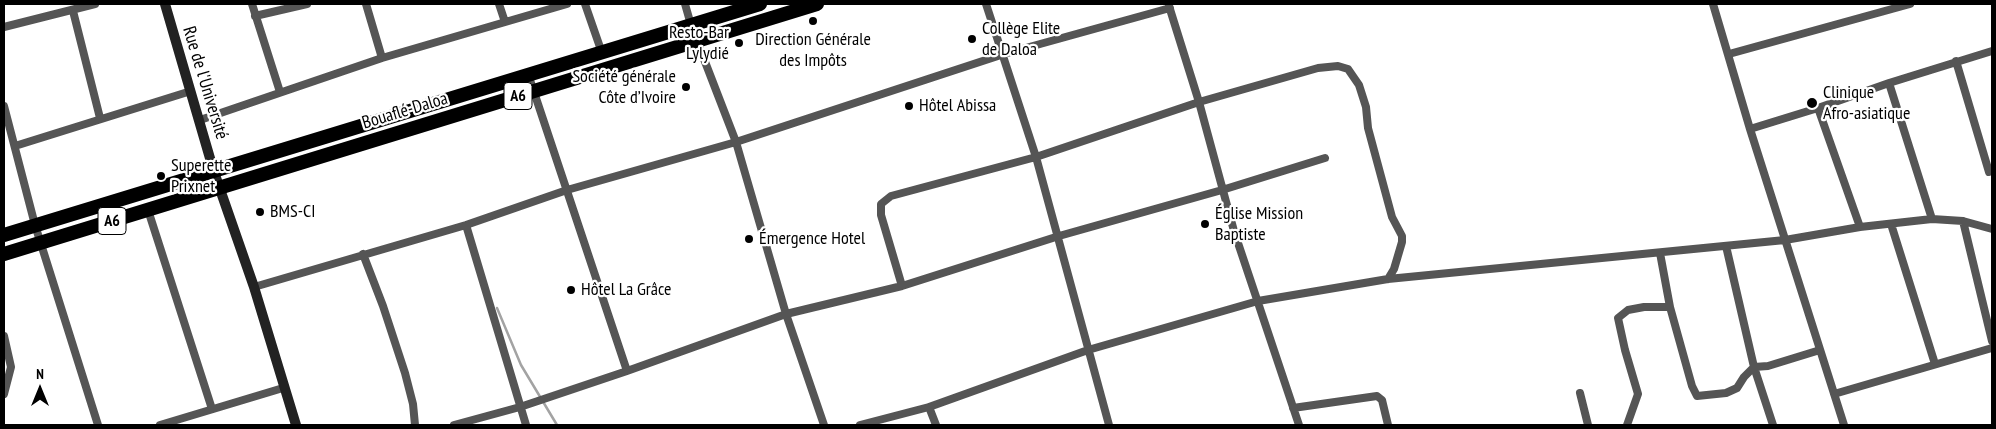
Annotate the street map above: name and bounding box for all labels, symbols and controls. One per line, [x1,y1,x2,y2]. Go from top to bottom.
marker: Direction Générale des Impôts [807,15,819,27]
place label: Collège Elite de Daloa [982,18,1060,60]
place label: Resto-Bar Lylydié [669,22,729,64]
street label: Rue de l'Université [178,24,232,142]
place label: Direction Générale des Impôts [755,29,871,72]
marker: Collège Elite de Daloa [966,33,978,45]
marker: Resto-Bar Lylydié [733,37,745,49]
place label: Société générale Côte d’Ivoire [572,66,676,108]
marker: Société générale Côte d’Ivoire [680,81,692,93]
road number: A6 [504,82,532,110]
place label: Clinique Afro-asiatique [1823,82,1910,125]
street label: Bouaflé-Daloa [360,88,450,134]
place label: Hôtel Abissa [919,95,996,117]
marker: Clinique Afro-asiatique [1805,96,1819,110]
marker: Hôtel Abissa [903,100,915,112]
place label: Superette Prixnet [171,155,231,198]
marker: Superette Prixnet [155,170,167,182]
place label: BMS-CI [270,201,315,223]
place label: Église Mission Baptiste [1215,203,1303,245]
marker: BMS-CI [254,206,266,218]
road number: A6 [98,208,126,235]
marker: Église Mission Baptiste [1199,218,1211,230]
place label: Émergence Hotel [759,228,865,250]
marker: Émergence Hotel [743,233,755,245]
place label: Hôtel La Grâce [581,279,671,301]
marker: Hôtel La Grâce [565,284,577,296]
north arrow [15,364,65,414]
text: N [36,365,44,383]

